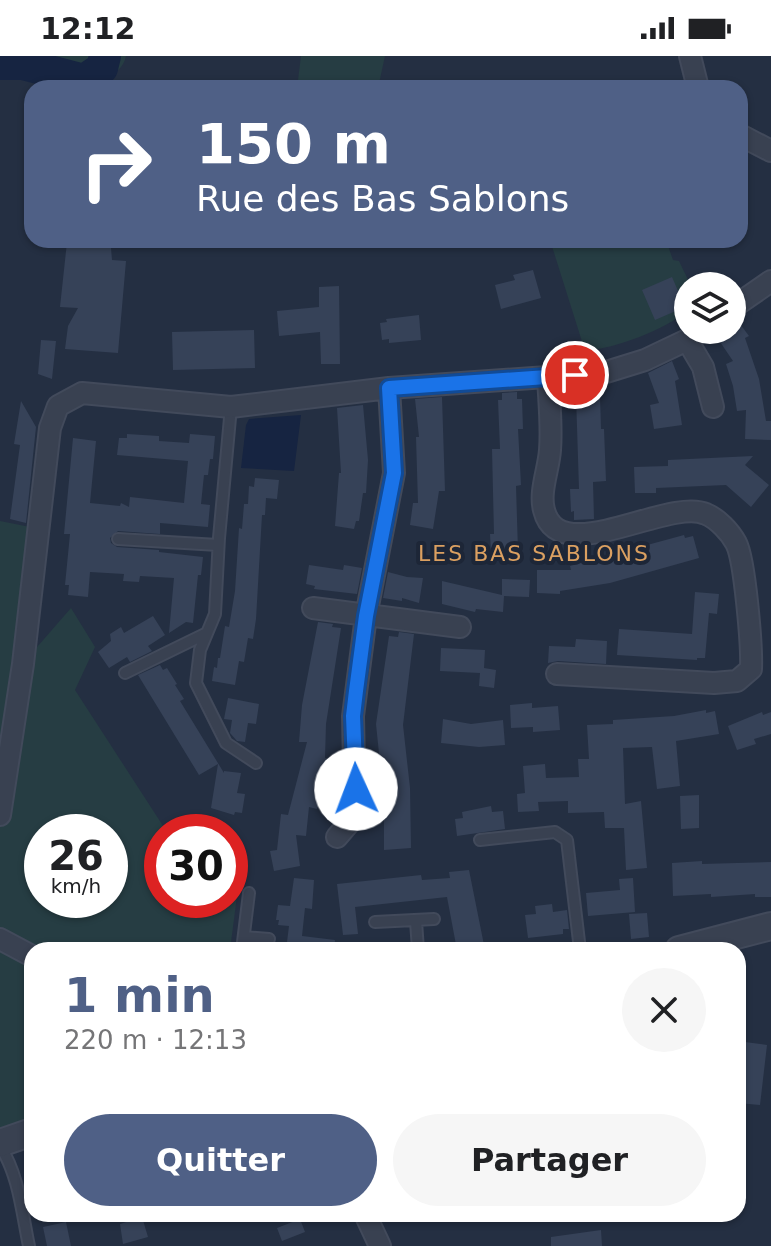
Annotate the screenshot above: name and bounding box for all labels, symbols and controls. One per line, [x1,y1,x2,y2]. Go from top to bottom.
text: 12:12 [40,11,136,46]
text: 150 m [196,111,391,176]
icon: right [64,112,168,216]
text: Rue des Bas Sablons [196,178,569,219]
map controls [674,272,746,344]
button: layers [674,272,746,344]
pin [541,341,609,409]
icon: arrive [553,353,597,397]
district label: LES BAS SABLONS [418,541,650,566]
position arrow [314,747,398,831]
speed limit sign: 30 [144,814,248,918]
text: 26 [48,833,104,879]
text: km/h [51,874,101,898]
text: 1 min [64,967,215,1023]
button: close [622,968,706,1052]
text: 220 m · 12:13 [64,1025,247,1055]
button: Quitter [64,1114,377,1206]
button: Partager [393,1114,706,1206]

